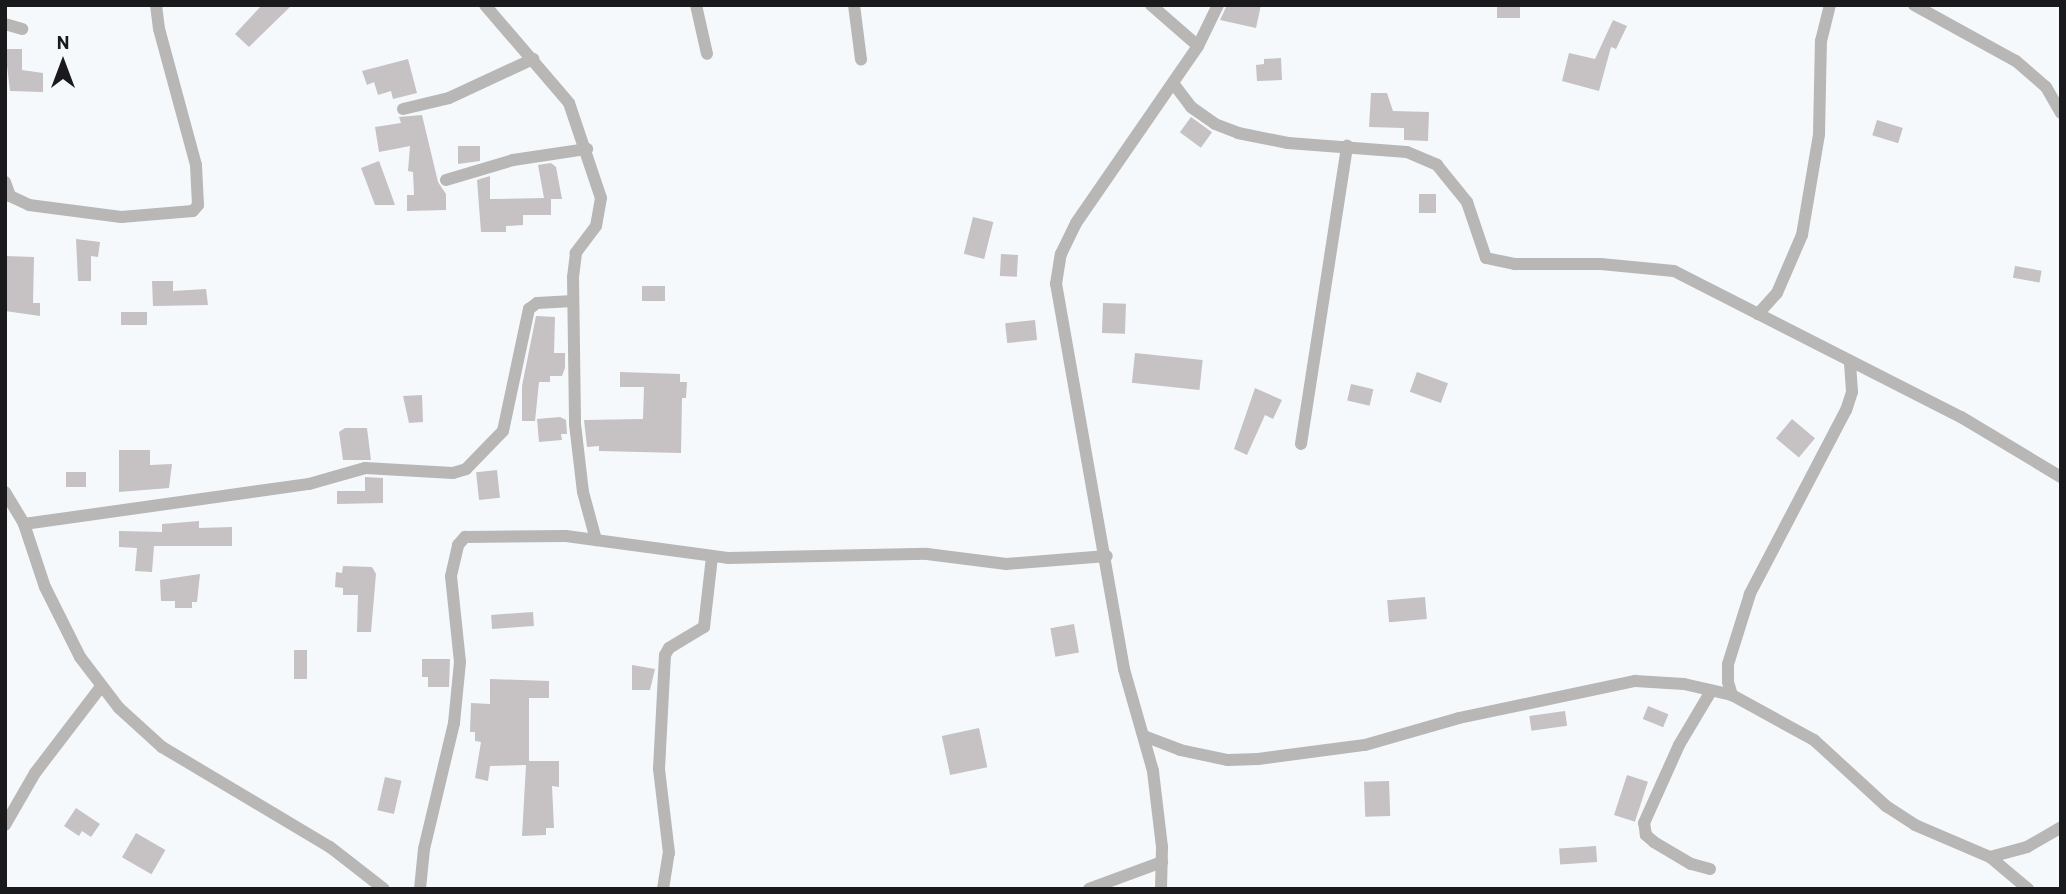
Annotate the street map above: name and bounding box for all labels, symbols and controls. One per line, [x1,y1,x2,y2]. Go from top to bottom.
north arrow [28,28,98,98]
text: N [57,30,69,53]

